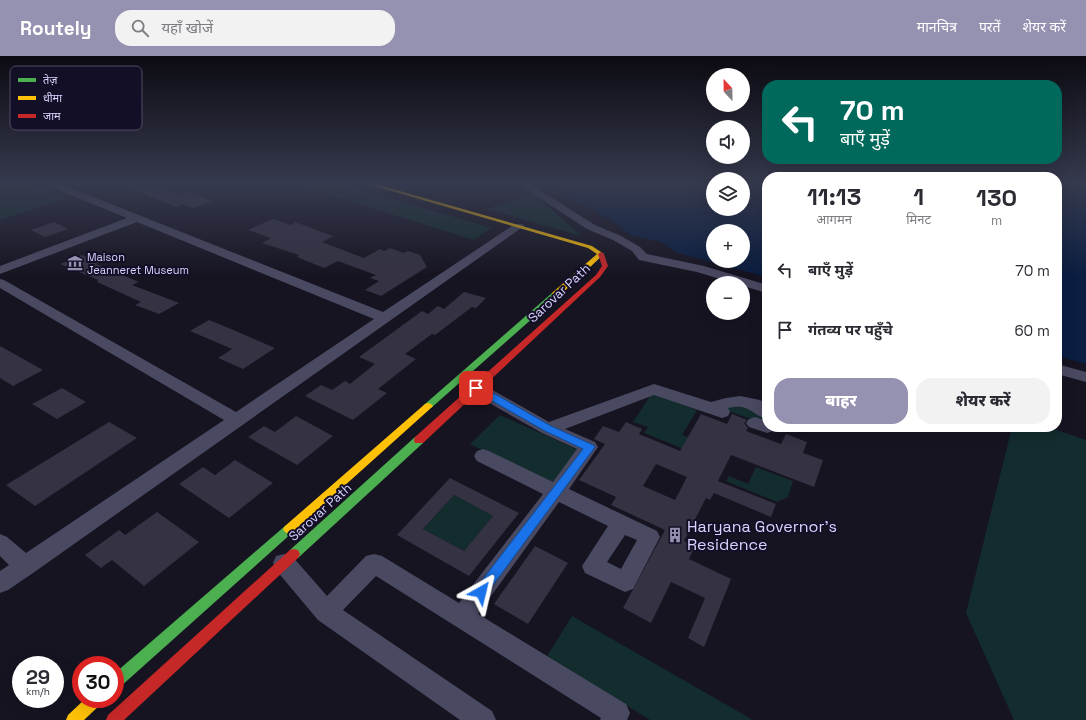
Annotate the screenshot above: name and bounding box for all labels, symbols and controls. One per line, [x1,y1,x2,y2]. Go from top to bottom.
search box [115,10,395,46]
text: Routely [20,16,91,41]
icon: search [129,17,151,39]
text: यहाँ खोजें [161,18,213,37]
text: मानचित्र [917,18,957,36]
text: परतें [979,18,1001,36]
text: शेयर करें [1023,18,1066,36]
legend [10,66,142,130]
north arrow [706,68,750,112]
map controls [706,68,750,320]
text: तेज़ [43,73,58,87]
text: धीमा [43,91,62,105]
text: 70 m [840,92,905,128]
icon: left [774,96,826,148]
text: जाम [43,109,61,123]
button: sound [706,120,750,164]
text: बाएँ मुड़ें [840,127,890,150]
button: layers [706,172,750,216]
text: 11:13 [807,181,861,212]
text: 1 [913,181,924,212]
text: 130 [976,182,1017,213]
text: आगमन [816,211,852,228]
text: मिनट [906,211,931,228]
text: m [991,212,1002,229]
button: + [706,224,750,268]
place label: Maison Jeanneret Museum [87,250,189,277]
museum icon: Maison Jeanneret Museum [66,254,84,272]
icon: left [774,259,796,281]
street label: Sarovar Path [524,260,594,326]
text: बाएँ मुड़ें [808,260,853,279]
text: 70 m [1015,261,1050,280]
button: − [706,276,750,320]
icon: arrive [774,319,796,341]
text: गंतव्य पर पहुँचे [808,320,893,339]
text: 60 m [1014,321,1050,340]
pin [459,371,493,405]
icon: arrive [465,377,487,399]
button: बाहर [774,378,908,424]
button: शेयर करें [916,378,1050,424]
street label: Sarovar Path [285,479,355,545]
place label: Haryana Governor's Residence [687,516,837,555]
building icon: Haryana Governor's Residence [666,526,684,544]
position arrow [460,571,502,613]
speed limit sign: 30 [72,656,124,708]
text: 29 [26,664,50,690]
text: km/h [26,685,50,698]

